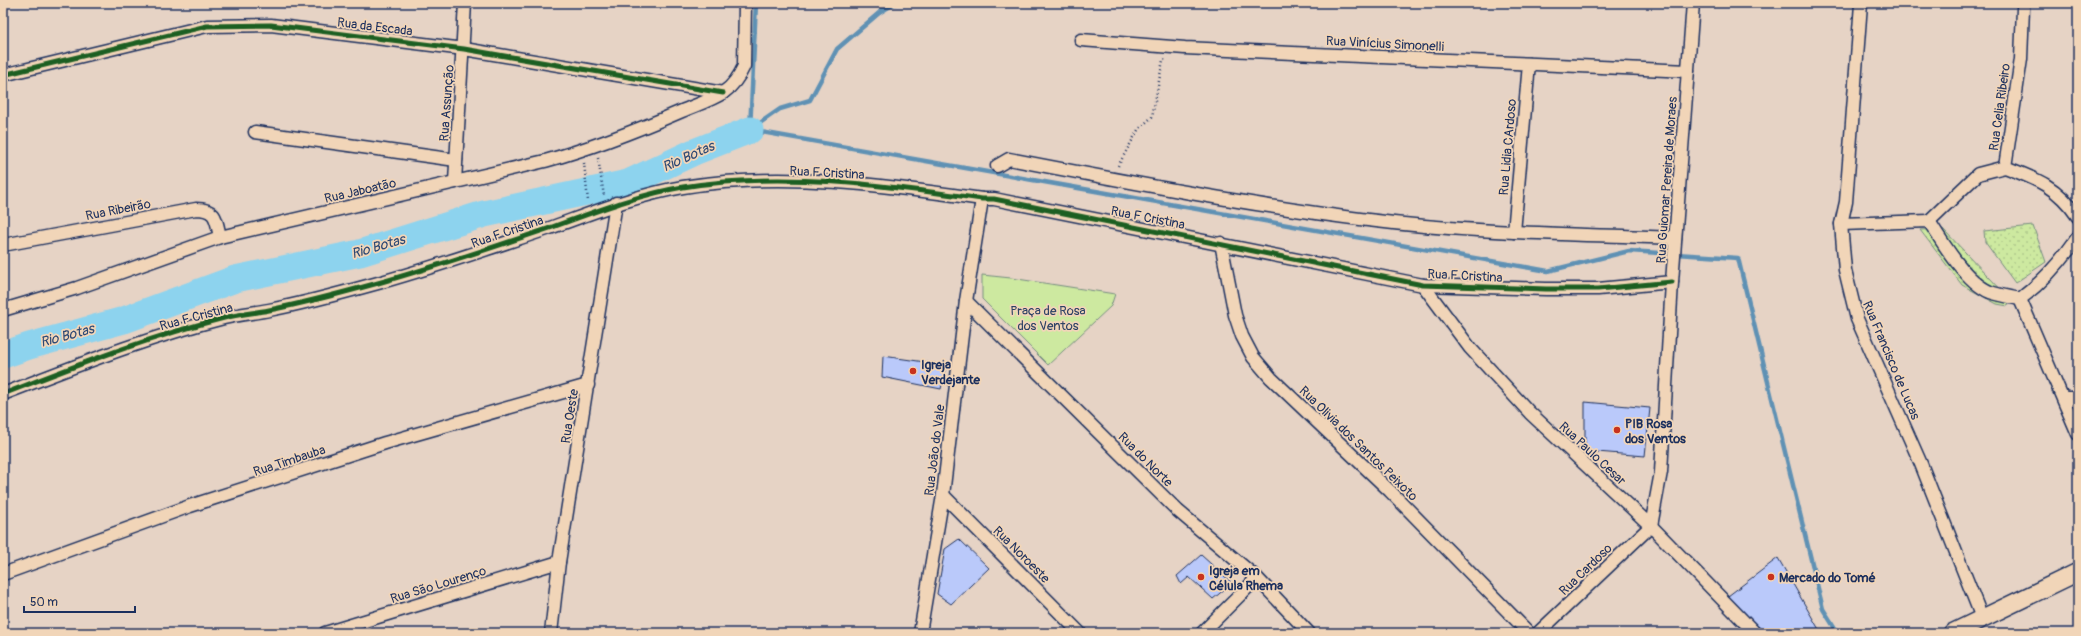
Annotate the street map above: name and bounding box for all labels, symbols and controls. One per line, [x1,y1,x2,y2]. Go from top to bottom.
street label: Rua da Escada [336,14,413,40]
street label: Rua Vinícius Simonelli [1325,33,1444,55]
street label: Rua Celia Ribeiro [1986,62,2014,152]
street label: Rua Assunção [436,64,458,142]
street label: Rua Guiomar Pereira de Moraes [1653,96,1681,264]
street label: Rua Lidia CArdoso [1496,98,1520,196]
water label: Rio Botas [660,137,718,175]
street label: Rua F Cristina [789,163,865,183]
street label: Rua Jaboatão [323,175,398,207]
street label: Rua Ribeirão [84,196,152,224]
street label: Rua F Cristina [1109,203,1186,233]
street label: Rua F Cristina [469,212,545,252]
water label: Rio Botas [349,230,409,262]
street label: Rua F Cristina [1427,266,1503,286]
street label: Rua Francisco de Lucas [1859,299,1923,422]
street label: Rua F Cristina [158,300,235,334]
park label: Praça de Rosa dos Ventos [1010,303,1086,334]
water label: Rio Botas [38,320,98,351]
place label: Igreja Verdejante [921,357,981,388]
marker: Igreja Verdejante [908,366,918,376]
street label: Rua Olivia dos Santos Peixoto [1296,383,1421,505]
street label: Rua Oeste [558,387,582,445]
street label: Rua João do Vale [921,403,949,497]
place label: PIB Rosa dos Ventos [1625,416,1686,447]
street label: Rua Paulo Cesar [1556,419,1629,489]
marker: PIB Rosa dos Ventos [1612,425,1622,435]
street label: Rua do Norte [1115,429,1176,491]
street label: Rua Timbauba [251,442,327,480]
street label: Rua Noroeste [989,523,1054,587]
street label: Rua Cardoso [1556,541,1615,599]
street label: Rua São Lourenço [388,563,488,607]
place label: Igreja em Célula Rhema [1209,563,1283,594]
place label: Mercado do Tomé [1779,570,1876,586]
marker: Igreja em Célula Rhema [1196,572,1206,582]
marker: Mercado do Tomé [1766,572,1776,582]
scale bar [24,588,135,614]
text: 50 m [30,595,58,610]

